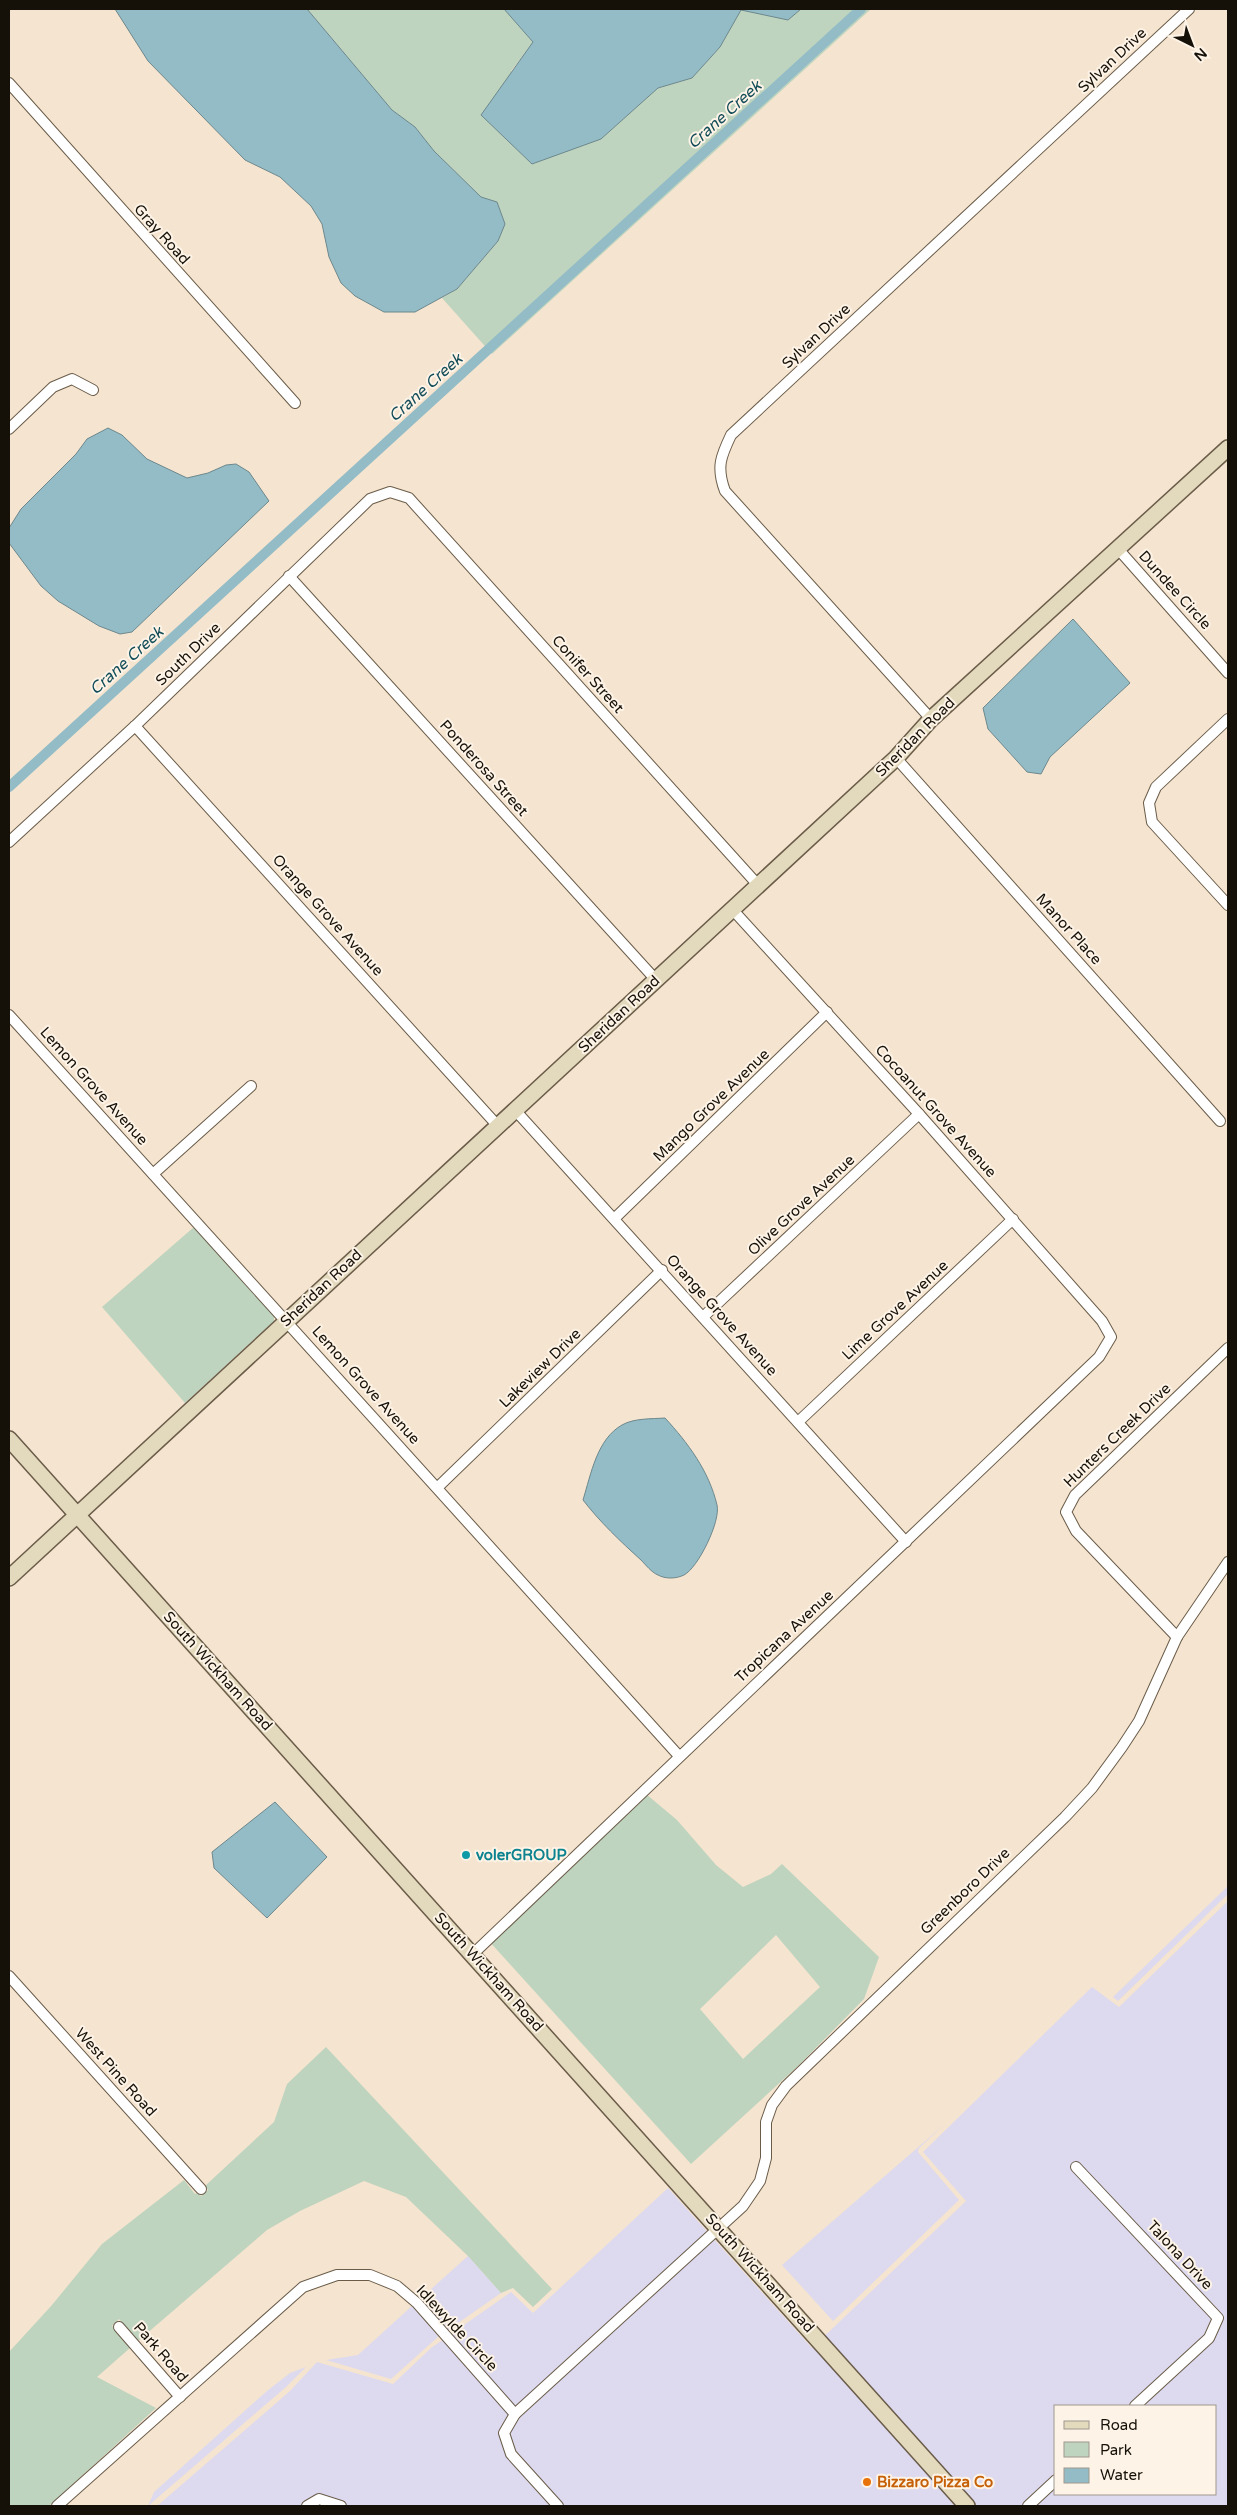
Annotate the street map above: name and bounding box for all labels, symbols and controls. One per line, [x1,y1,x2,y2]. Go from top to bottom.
north arrow [1167,20,1217,70]
street label: Sylvan Drive [1074,24,1150,96]
text: N [1190,44,1210,64]
water label: Crane Creek [683,75,767,153]
street label: Gray Road [130,200,194,268]
street label: Sylvan Drive [778,300,854,372]
water label: Crane Creek [384,348,468,426]
street label: Dundee Circle [1135,547,1215,633]
street label: South Drive [152,619,224,689]
water label: Crane Creek [85,621,169,699]
street label: Conifer Street [548,631,628,717]
street label: Sheridan Road [872,694,958,780]
street label: Ponderosa Street [436,716,532,820]
street label: Orange Grove Avenue [269,851,387,979]
street label: Manor Place [1032,890,1106,968]
street label: Sheridan Road [575,972,663,1056]
street label: Lemon Grove Avenue [36,1023,152,1149]
street label: Cocoanut Grove Avenue [872,1041,1000,1181]
street label: Mango Grove Avenue [649,1045,773,1165]
street label: Olive Grove Avenue [744,1151,858,1259]
street label: Sheridan Road [277,1246,365,1330]
street label: Orange Grove Avenue [663,1251,781,1379]
street label: Lime Grove Avenue [838,1256,952,1364]
street label: Lemon Grove Avenue [308,1322,424,1448]
street label: Lakeview Drive [495,1325,585,1411]
street label: Hunters Creek Drive [1060,1379,1174,1491]
street label: Tropicana Avenue [731,1586,837,1686]
street label: South Wickham Road [160,1608,276,1734]
street label: Greenboro Drive [917,1844,1013,1938]
place label: volerGROUP [476,1846,567,1864]
marker: volerGROUP [460,1849,472,1861]
street label: South Wickham Road [431,1909,547,2035]
street label: West Pine Road [72,2024,160,2120]
street label: South Wickham Road [702,2210,818,2336]
street label: Talona Drive [1144,2217,1216,2293]
street label: Idlewylde Circle [413,2281,501,2375]
street label: Park Road [130,2318,192,2386]
legend [1054,2405,1217,2495]
text: Road [1100,2416,1138,2434]
text: Park [1100,2441,1132,2459]
text: Water [1100,2466,1143,2484]
place label: Bizzaro Pizza Co [877,2473,993,2491]
marker: Bizzaro Pizza Co [861,2476,873,2488]

